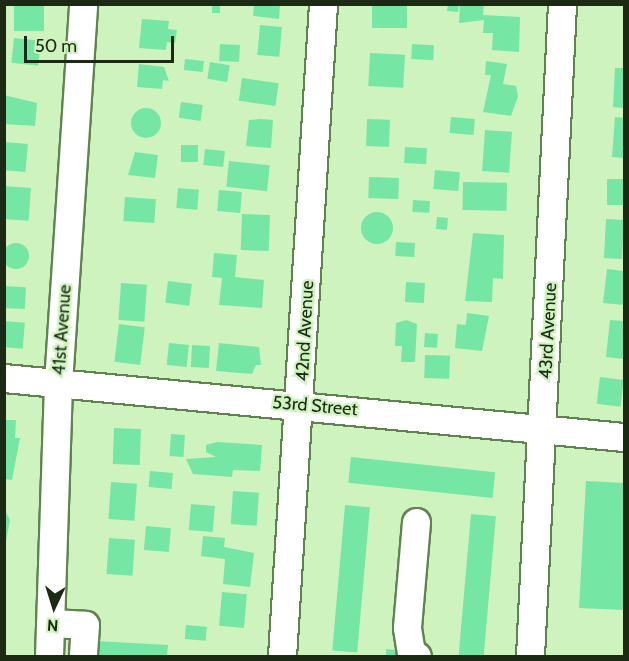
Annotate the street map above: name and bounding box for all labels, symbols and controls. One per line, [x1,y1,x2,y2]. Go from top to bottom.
scale bar [27,24,177,62]
text: 50 m [35,35,77,57]
street label: 42nd Avenue [292,280,318,382]
street label: 43rd Avenue [535,282,561,380]
street label: 41st Avenue [48,284,76,376]
street label: 53rd Street [272,392,358,420]
north arrow [24,577,84,637]
text: N [46,616,59,635]

